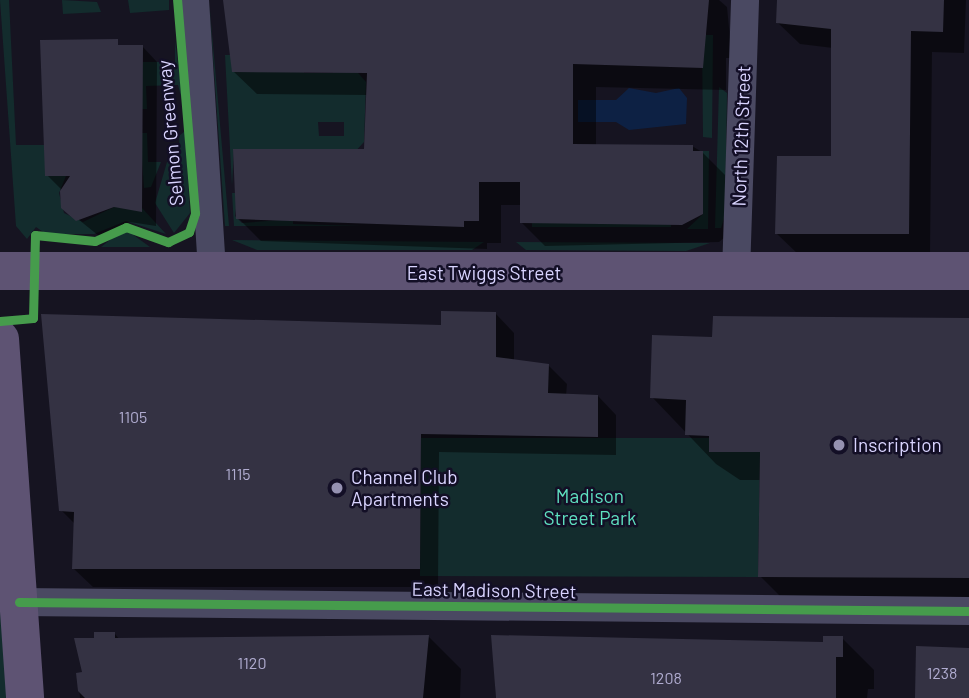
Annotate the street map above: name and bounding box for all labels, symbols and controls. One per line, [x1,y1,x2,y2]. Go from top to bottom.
street label: Selmon Greenway [152,59,188,207]
street label: North 12th Street [727,65,755,207]
street label: East Twiggs Street [407,262,561,284]
house number: 1105 [119,407,147,427]
place label: Inscription [853,434,942,456]
marker: Inscription [831,437,847,453]
house number: 1115 [225,464,251,484]
place label: Channel Club Apartments [351,466,458,510]
marker: Channel Club Apartments [329,480,345,496]
park label: Madison Street Park [543,485,637,529]
street label: East Madison Street [411,577,577,603]
house number: 1120 [238,653,266,673]
house number: 1238 [927,663,957,683]
house number: 1208 [650,668,682,688]

